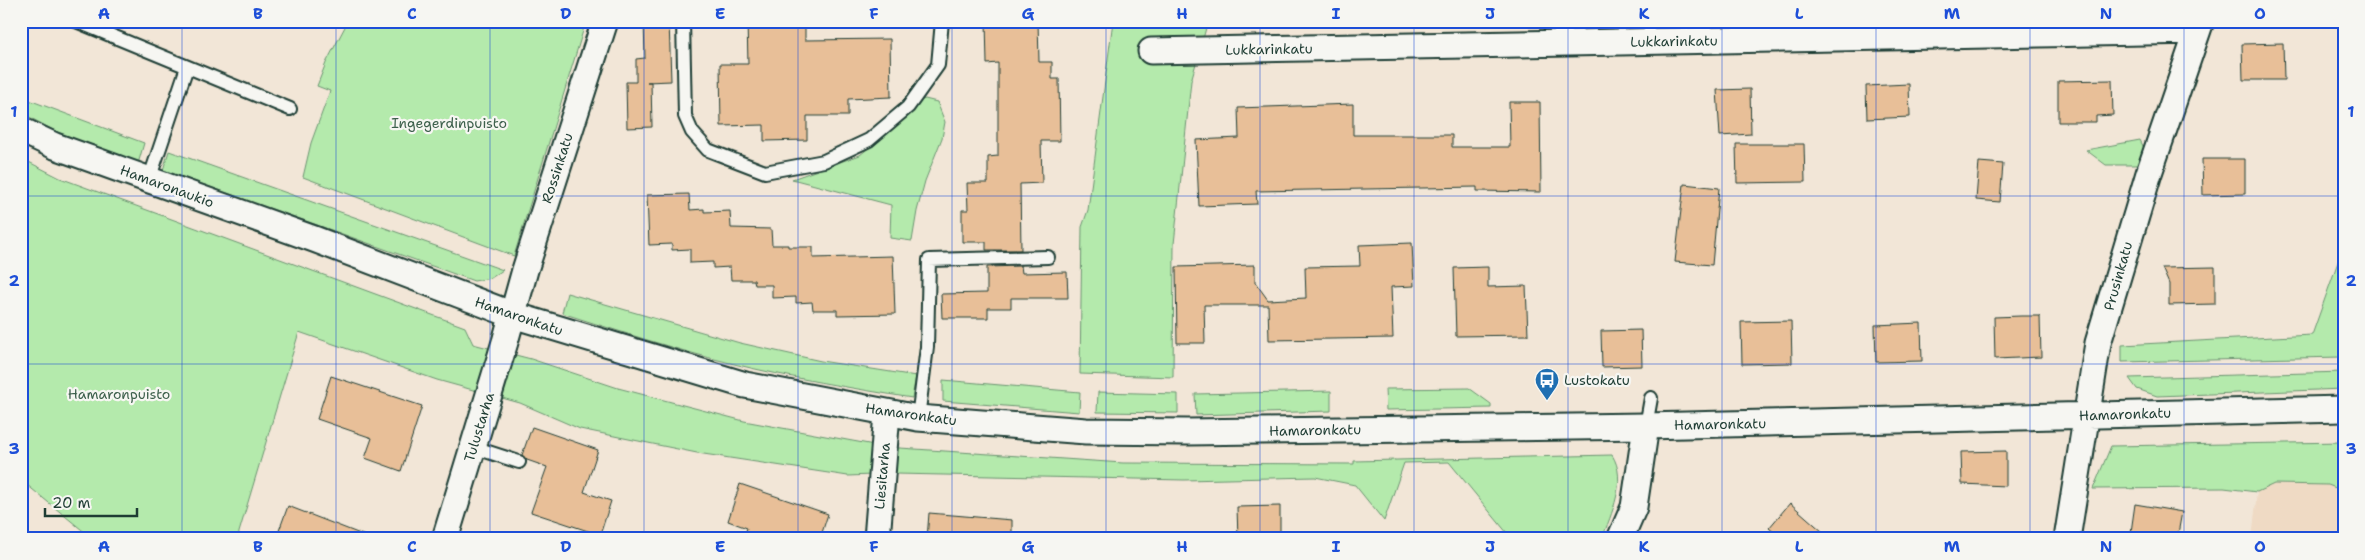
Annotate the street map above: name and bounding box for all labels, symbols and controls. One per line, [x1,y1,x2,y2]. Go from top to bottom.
text: A [98,3,110,24]
text: B [253,3,263,24]
text: C [407,3,417,24]
text: D [560,3,572,24]
text: E [715,3,725,24]
text: F [869,3,879,24]
text: G [1022,3,1035,24]
text: H [1176,3,1188,24]
text: I [1332,3,1341,24]
text: J [1485,3,1495,24]
text: K [1639,3,1650,24]
text: L [1795,3,1804,24]
text: M [1944,3,1961,24]
text: N [2100,3,2112,24]
text: O [2254,3,2266,24]
street label: Lukkarinkatu [1630,31,1718,51]
street label: Lukkarinkatu [1225,39,1313,59]
text: 1 [10,101,18,122]
text: 1 [2347,101,2355,122]
park label: Ingegerdinpuisto [391,114,507,132]
street label: Rossinkatu [537,130,577,206]
street label: Hamaronaukio [118,161,216,211]
street label: Prusinkatu [2100,239,2136,313]
text: 2 [8,270,20,291]
text: 2 [2345,270,2357,291]
street label: Hamaronkatu [472,292,566,340]
bus stop icon: Lustokatu [1534,367,1560,401]
place label: Lustokatu [1564,371,1630,389]
park label: Hamaronpuisto [68,385,170,403]
street label: Tulustarha [460,390,498,464]
street label: Hamaronkatu [864,399,958,429]
street label: Hamaronkatu [2079,403,2171,425]
street label: Hamaronkatu [1674,414,1766,434]
street label: Hamaronkatu [1269,420,1361,440]
text: 3 [8,438,20,459]
text: 3 [2345,438,2357,459]
street label: Liesitarha [870,442,894,510]
scale bar [45,485,138,517]
text: 20 m [52,493,91,513]
text: A [98,536,110,557]
text: B [253,536,263,557]
text: C [407,536,417,557]
text: D [560,536,572,557]
text: E [715,536,725,557]
text: F [869,536,879,557]
text: G [1022,536,1035,557]
text: H [1176,536,1188,557]
text: I [1332,536,1341,557]
text: J [1485,536,1495,557]
text: K [1639,536,1650,557]
text: L [1795,536,1804,557]
text: M [1944,536,1961,557]
text: N [2100,536,2112,557]
text: O [2254,536,2266,557]

